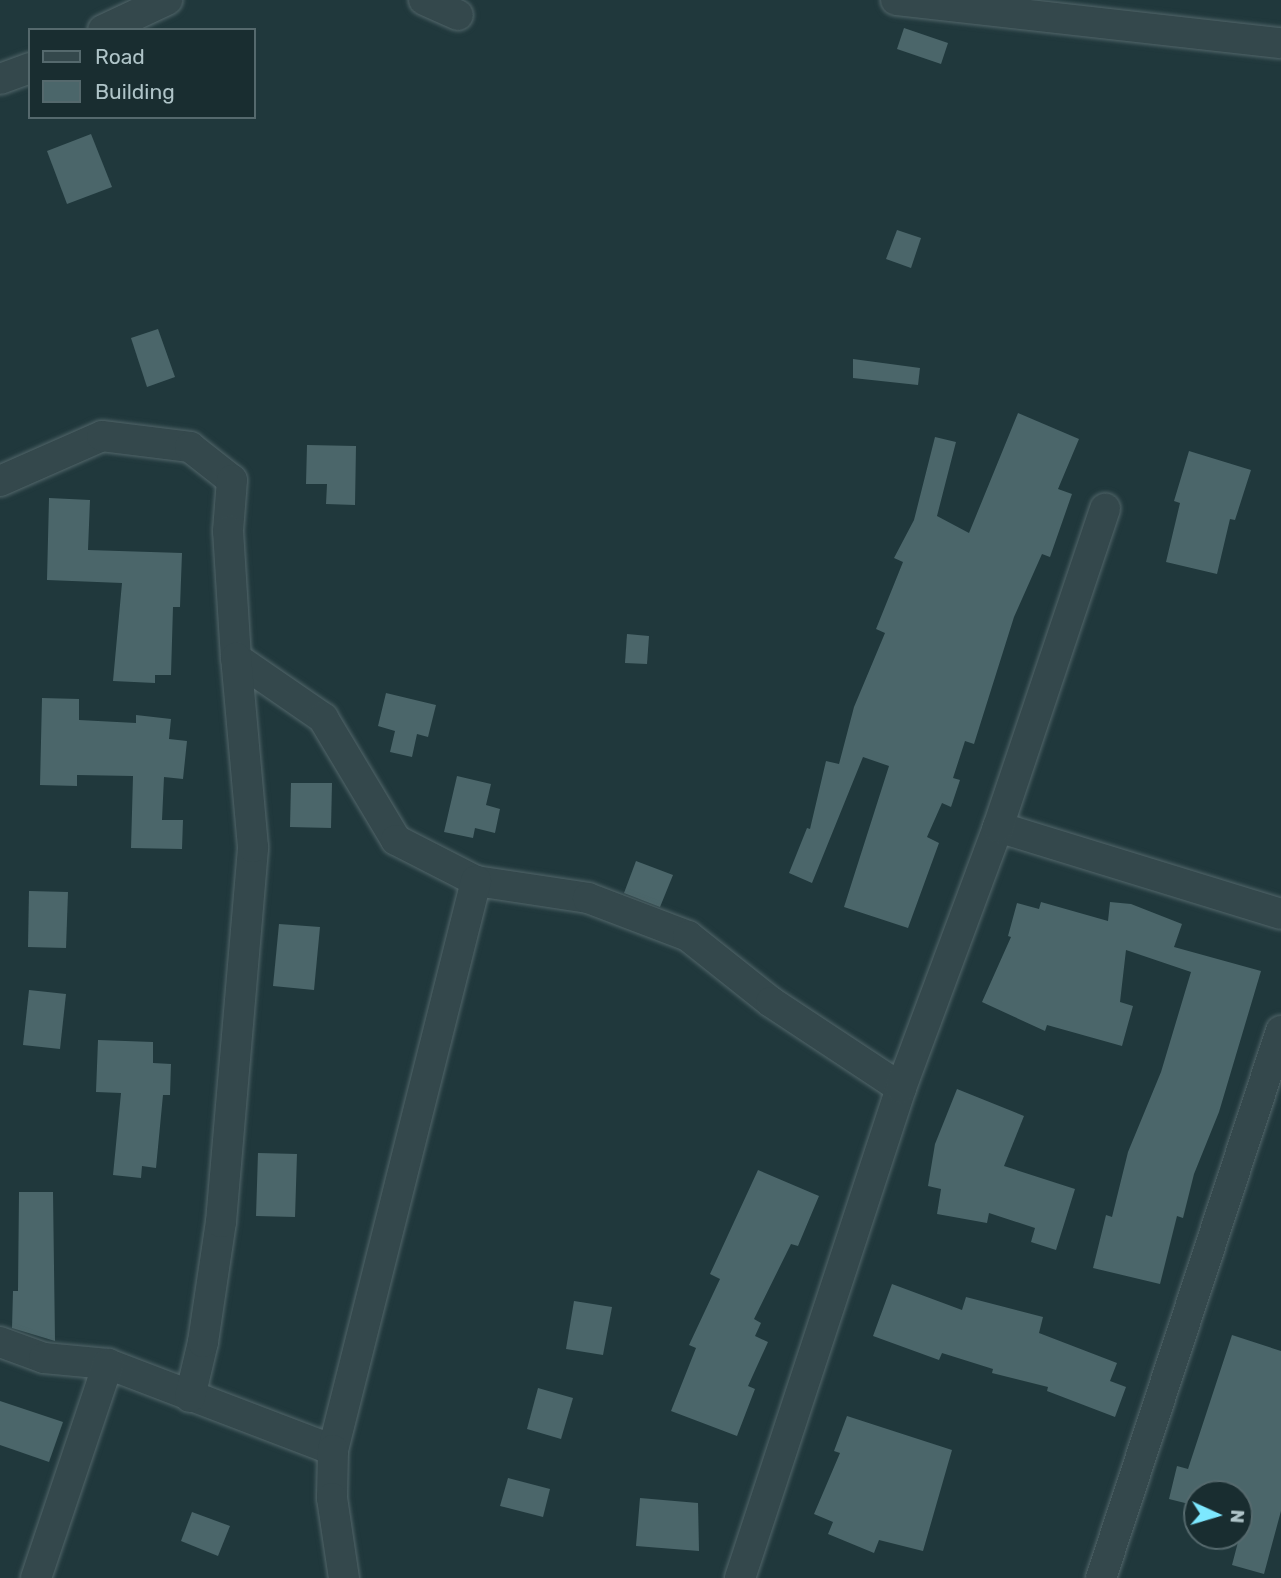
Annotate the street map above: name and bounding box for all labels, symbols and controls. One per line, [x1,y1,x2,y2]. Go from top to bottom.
legend [28,28,256,119]
text: Road [95,44,145,69]
text: Building [95,79,175,104]
north arrow [1183,1480,1253,1550]
text: N [1226,1509,1249,1524]

